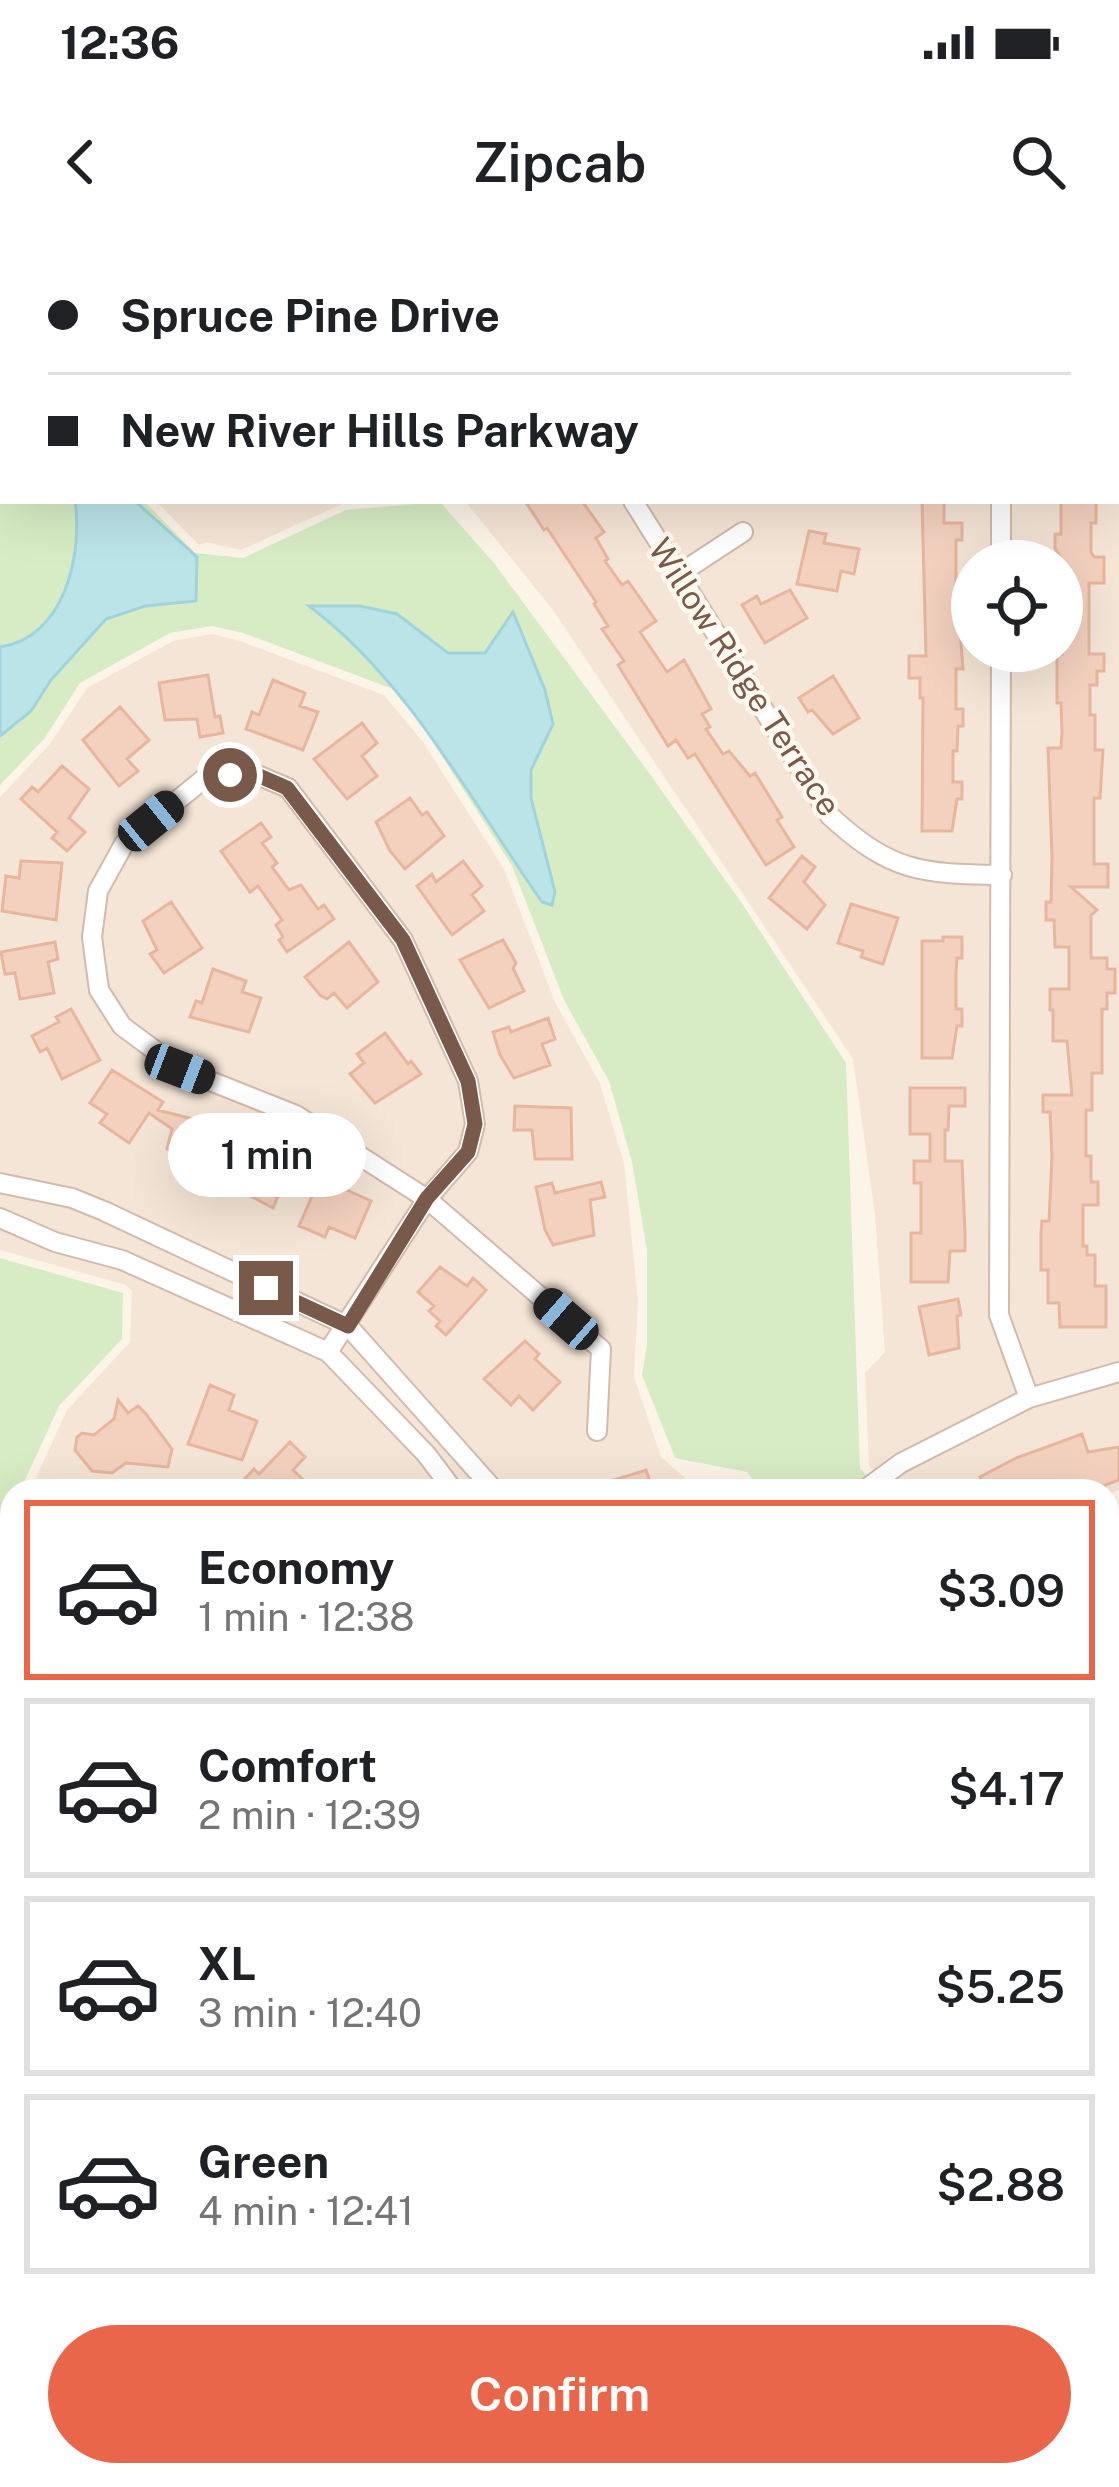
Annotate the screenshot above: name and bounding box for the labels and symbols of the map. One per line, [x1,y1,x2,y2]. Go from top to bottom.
street label: Willow Ridge Terrace [641,531,849,823]
route start [203,748,257,802]
car [112,784,190,858]
car [140,1039,220,1099]
callout: 1 min [167,1114,365,1198]
route end [239,1261,293,1315]
car [527,1282,605,1356]

